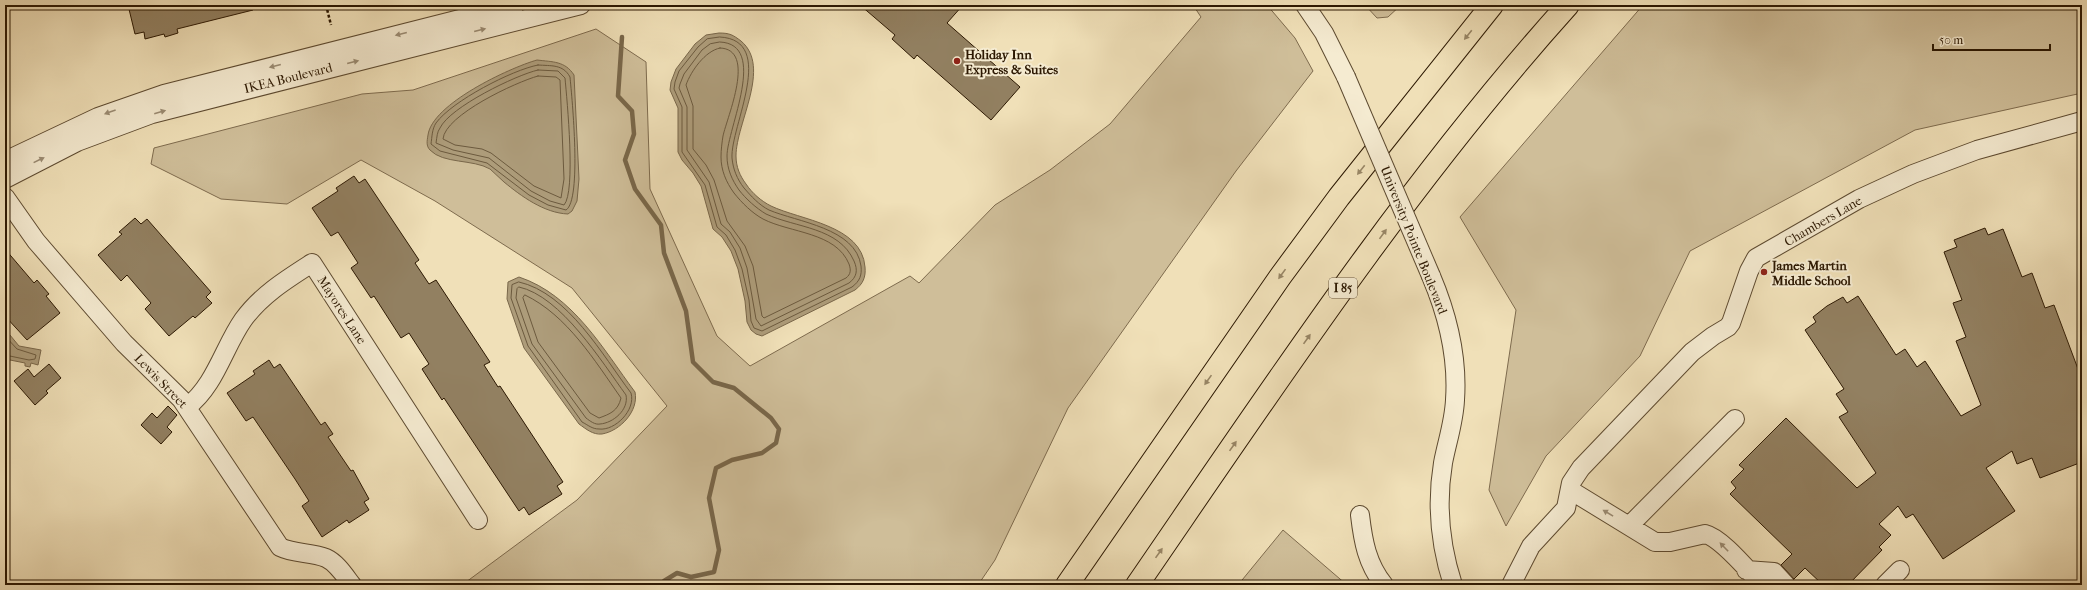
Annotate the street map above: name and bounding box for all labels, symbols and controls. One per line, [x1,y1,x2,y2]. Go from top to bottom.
scale bar [1933,26,2050,52]
one-way arrow [474,27,487,33]
one-way arrow [1463,30,1472,41]
one-way arrow [395,31,407,37]
text: 50 m [1939,33,1963,47]
place label: Holiday Inn Express & Suites [965,47,1058,78]
marker: Holiday Inn Express & Suites [952,56,962,66]
one-way arrow [348,59,360,65]
street label: IKEA Boulevard [242,60,335,96]
one-way arrow [269,63,281,69]
one-way arrow [154,109,166,115]
one-way arrow [103,110,115,116]
one-way arrow [33,157,45,163]
one-way arrow [1356,164,1365,175]
street label: University Pointe Boulevard [1377,164,1451,317]
street label: Chambers Lane [1782,192,1865,249]
one-way arrow [1379,228,1387,239]
place label: James Martin Middle School [1770,258,1851,288]
marker: James Martin Middle School [1759,267,1769,277]
one-way arrow [1278,268,1286,279]
street label: Mayores Lane [314,273,370,347]
road number: I 85 [1329,278,1357,298]
one-way arrow [1303,334,1311,344]
street label: Lewis Street [131,351,191,412]
one-way arrow [1204,375,1212,385]
one-way arrow [1229,441,1237,451]
one-way arrow [1603,509,1613,517]
one-way arrow [1720,542,1729,552]
one-way arrow [1155,548,1163,558]

